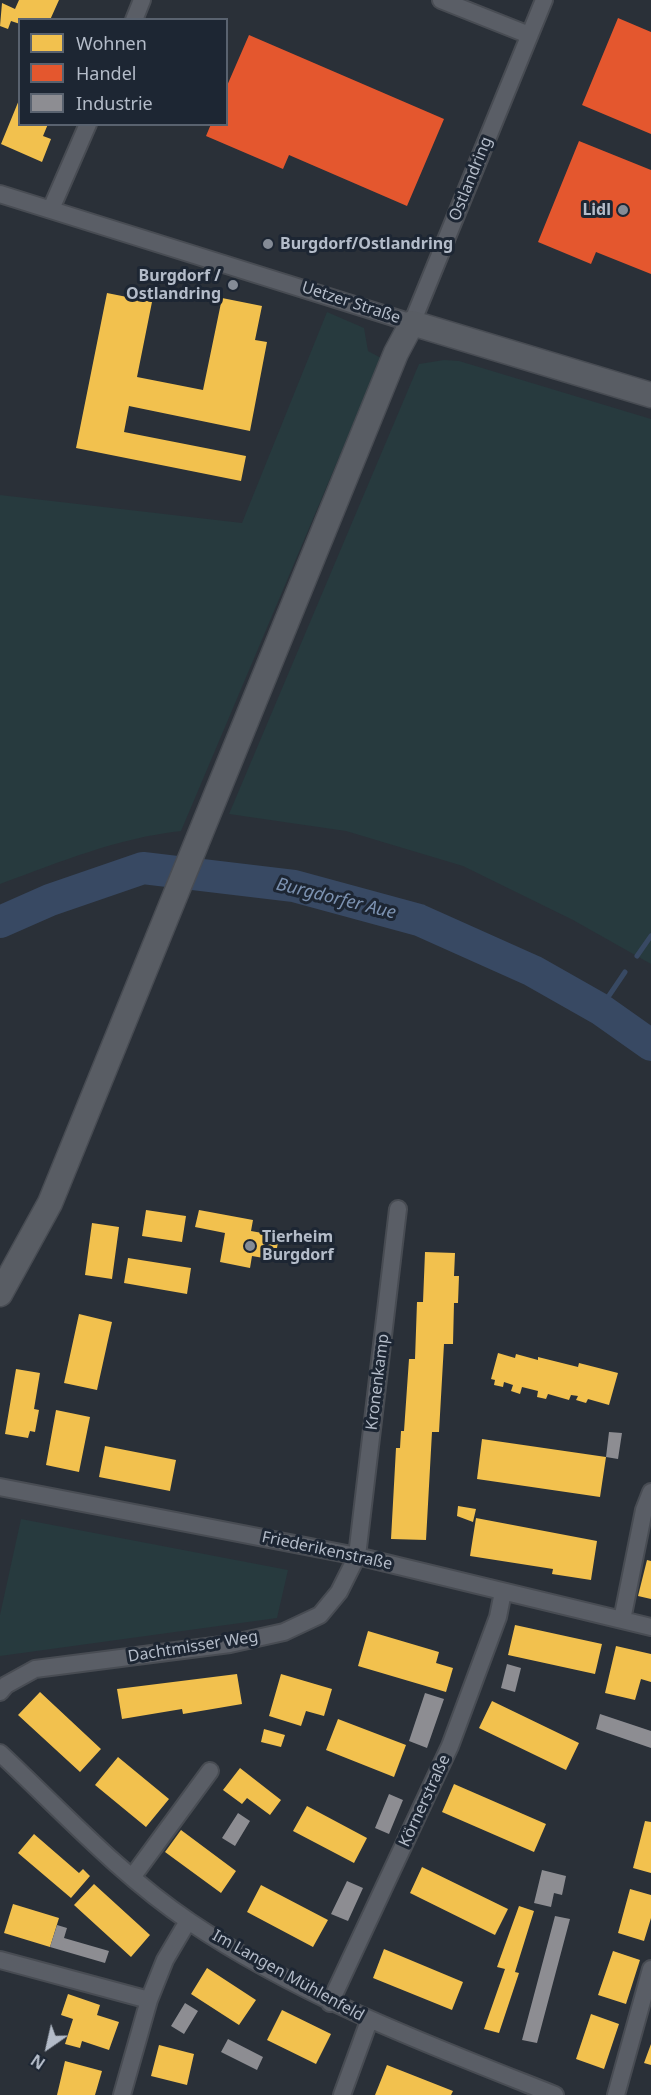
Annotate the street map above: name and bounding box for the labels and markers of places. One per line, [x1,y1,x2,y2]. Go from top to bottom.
place label: Lidl [582,200,611,220]
marker: Lidl [616,203,630,217]
place label: Burgdorf/Ostlandring [280,234,453,254]
marker: Burgdorf/Ostlandring [261,237,275,251]
place label: Burgdorf / Ostlandring [126,266,221,304]
marker: Burgdorf / Ostlandring [226,278,240,292]
place label: Tierheim Burgdorf [262,1227,334,1265]
marker: Tierheim Burgdorf [243,1239,257,1253]

